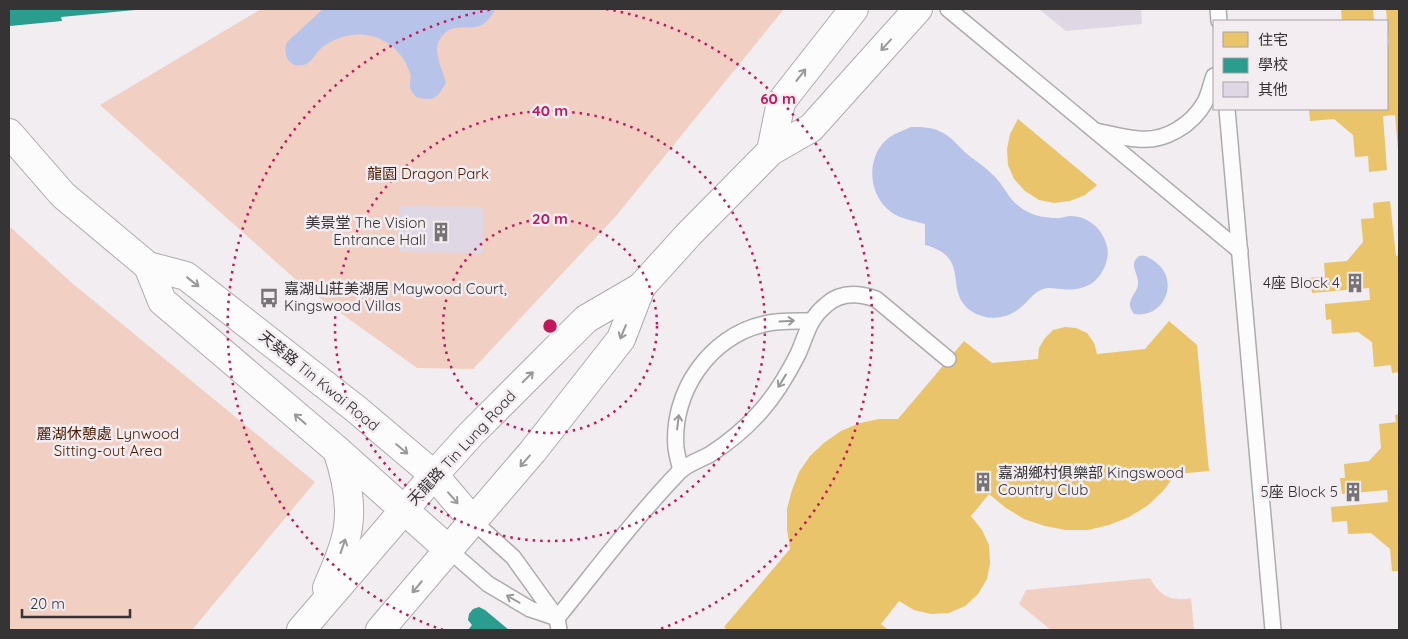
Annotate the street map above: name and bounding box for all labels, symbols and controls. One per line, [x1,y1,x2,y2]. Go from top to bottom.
legend [1213,20,1388,110]
text: 住宅 [1258,30,1288,49]
one-way arrow [880,39,892,52]
text: 學校 [1258,55,1288,74]
one-way arrow [796,69,807,82]
text: 其他 [1258,80,1288,99]
text: 60 m [760,89,796,108]
text: 40 m [532,101,568,120]
park label: 龍園 Dragon Park [367,164,489,183]
text: 20 m [532,209,568,228]
place label: 美景堂 The Vision Entrance Hall [306,213,426,249]
building icon: 美景堂 The Vision Entrance Hall [430,221,452,243]
building icon: 4座 Block 4 [1344,272,1366,294]
place label: 4座 Block 4 [1263,273,1340,292]
one-way arrow [186,276,199,287]
place label: 嘉湖山莊美湖居 Maywood Court, Kingswood Villas [284,279,507,315]
bus stop icon: 嘉湖山莊美湖居 Maywood Court, Kingswood Villas [258,287,280,309]
centre of rings [541,317,559,335]
one-way arrow [779,317,795,326]
one-way arrow [618,324,628,339]
street label: 天葵路 Tin Kwai Road [255,326,383,435]
one-way arrow [522,371,534,383]
one-way arrow [777,374,787,388]
street label: 天龍路 Tin Lung Road [404,386,520,509]
one-way arrow [294,413,307,424]
one-way arrow [673,414,683,430]
park label: 麗湖休憩處 Lynwood Sitting-out Area [37,424,179,460]
one-way arrow [395,443,408,454]
one-way arrow [519,454,530,467]
place label: 嘉湖鄉村俱樂部 Kingswood Country Club [998,463,1184,499]
building icon: 嘉湖鄉村俱樂部 Kingswood Country Club [972,471,994,493]
building icon: 5座 Block 5 [1342,481,1364,503]
place label: 5座 Block 5 [1261,482,1338,501]
one-way arrow [448,492,459,505]
one-way arrow [339,539,348,554]
one-way arrow [412,580,423,593]
scale bar [22,586,130,618]
one-way arrow [506,593,520,603]
text: 20 m [30,594,65,613]

